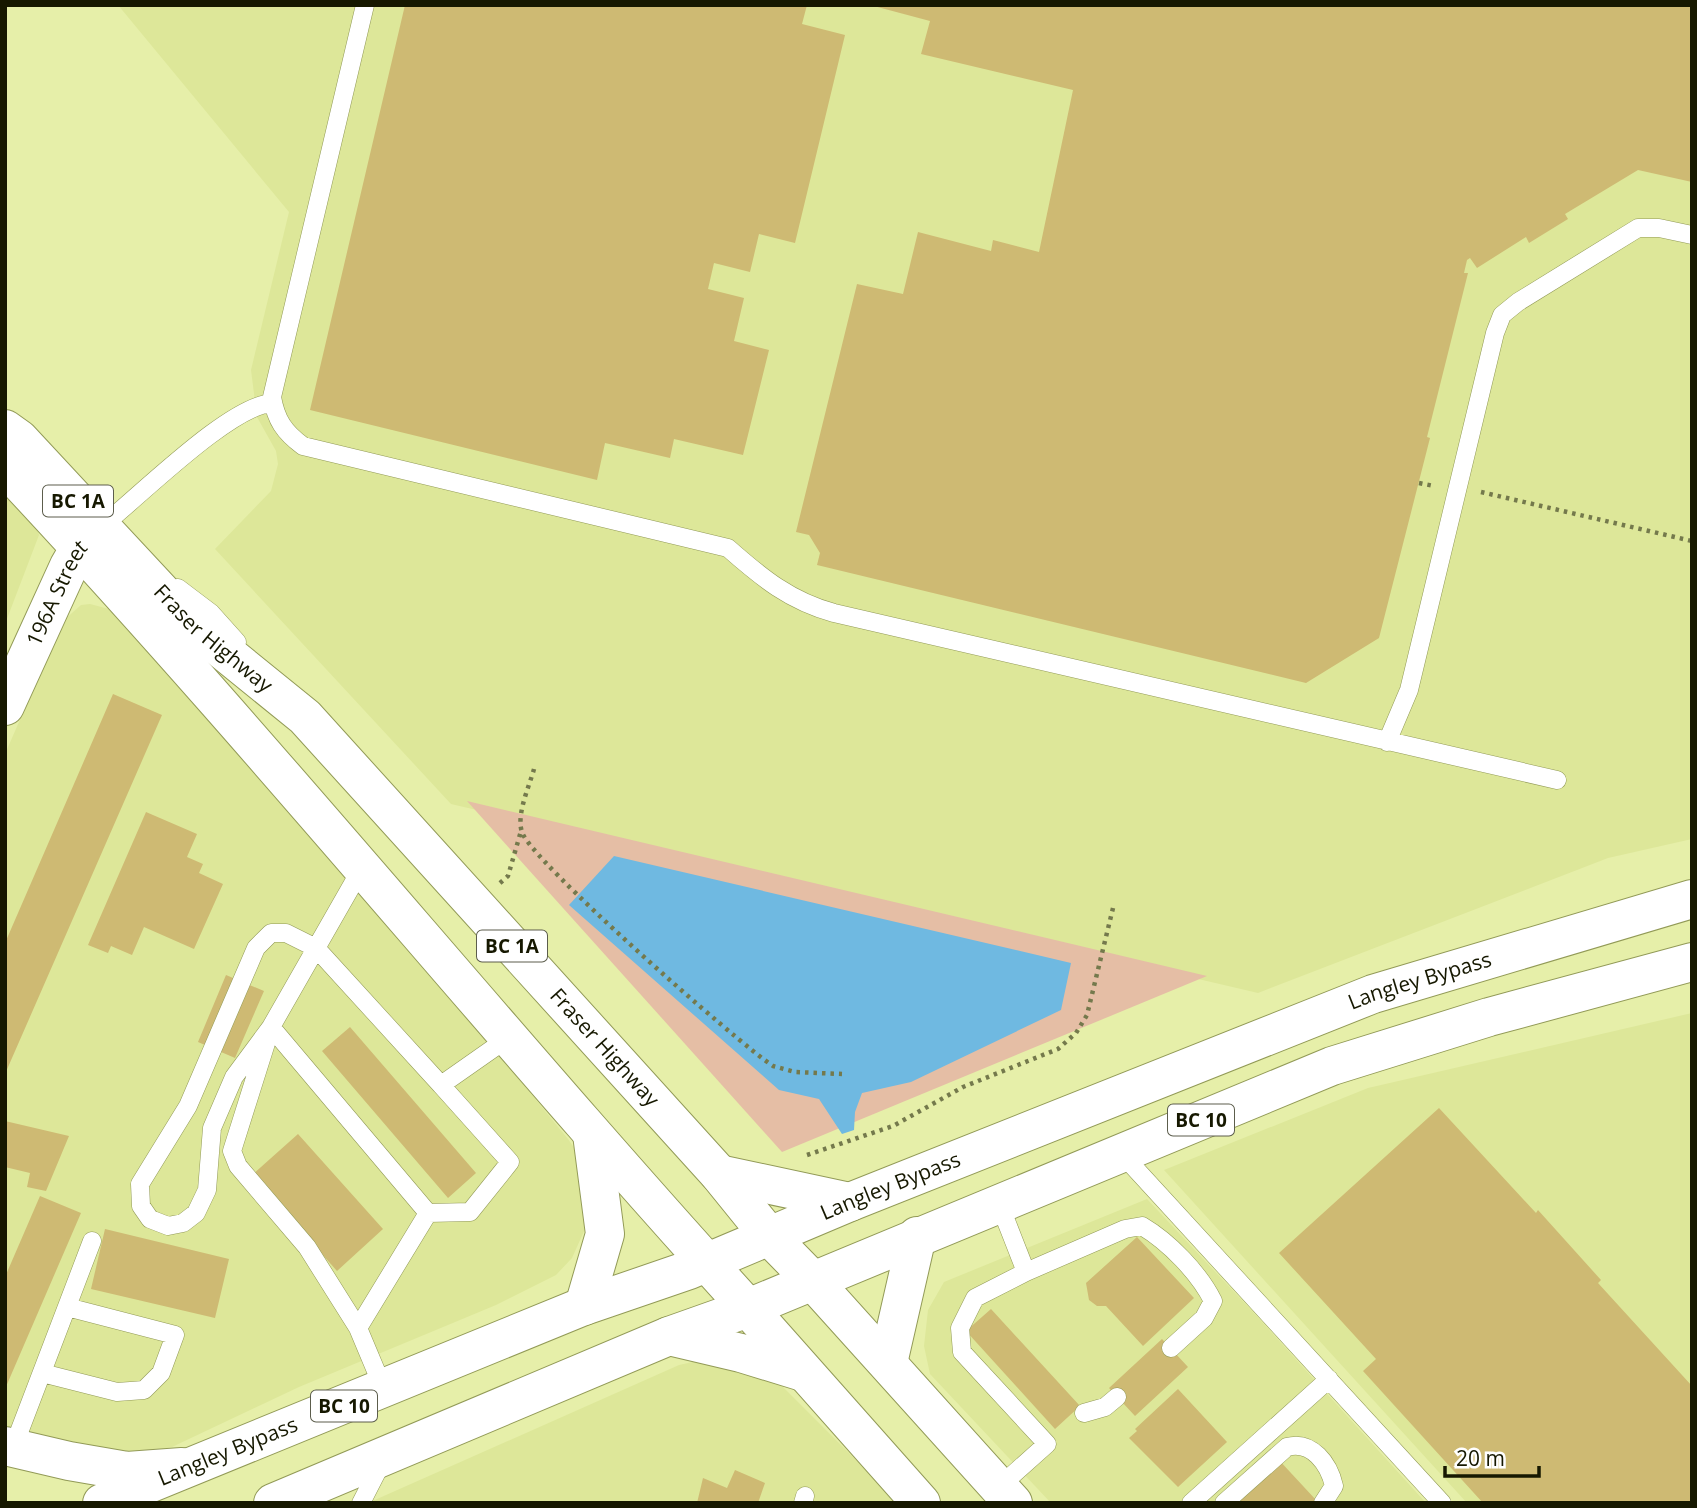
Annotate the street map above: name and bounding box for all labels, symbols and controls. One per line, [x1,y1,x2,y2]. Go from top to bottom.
road number: BC 1A [43,486,113,516]
street label: 196A Street [19,533,92,650]
street label: Fraser Highway [148,578,279,699]
road number: BC 1A [477,930,547,962]
street label: Langley Bypass [1344,945,1495,1016]
street label: Fraser Highway [544,982,666,1112]
road number: BC 10 [1168,1104,1234,1136]
street label: Langley Bypass [816,1144,964,1226]
road number: BC 10 [311,1390,377,1422]
street label: Langley Bypass [153,1410,302,1492]
scale bar [1445,1434,1540,1478]
text: 20 m [1456,1444,1505,1472]

